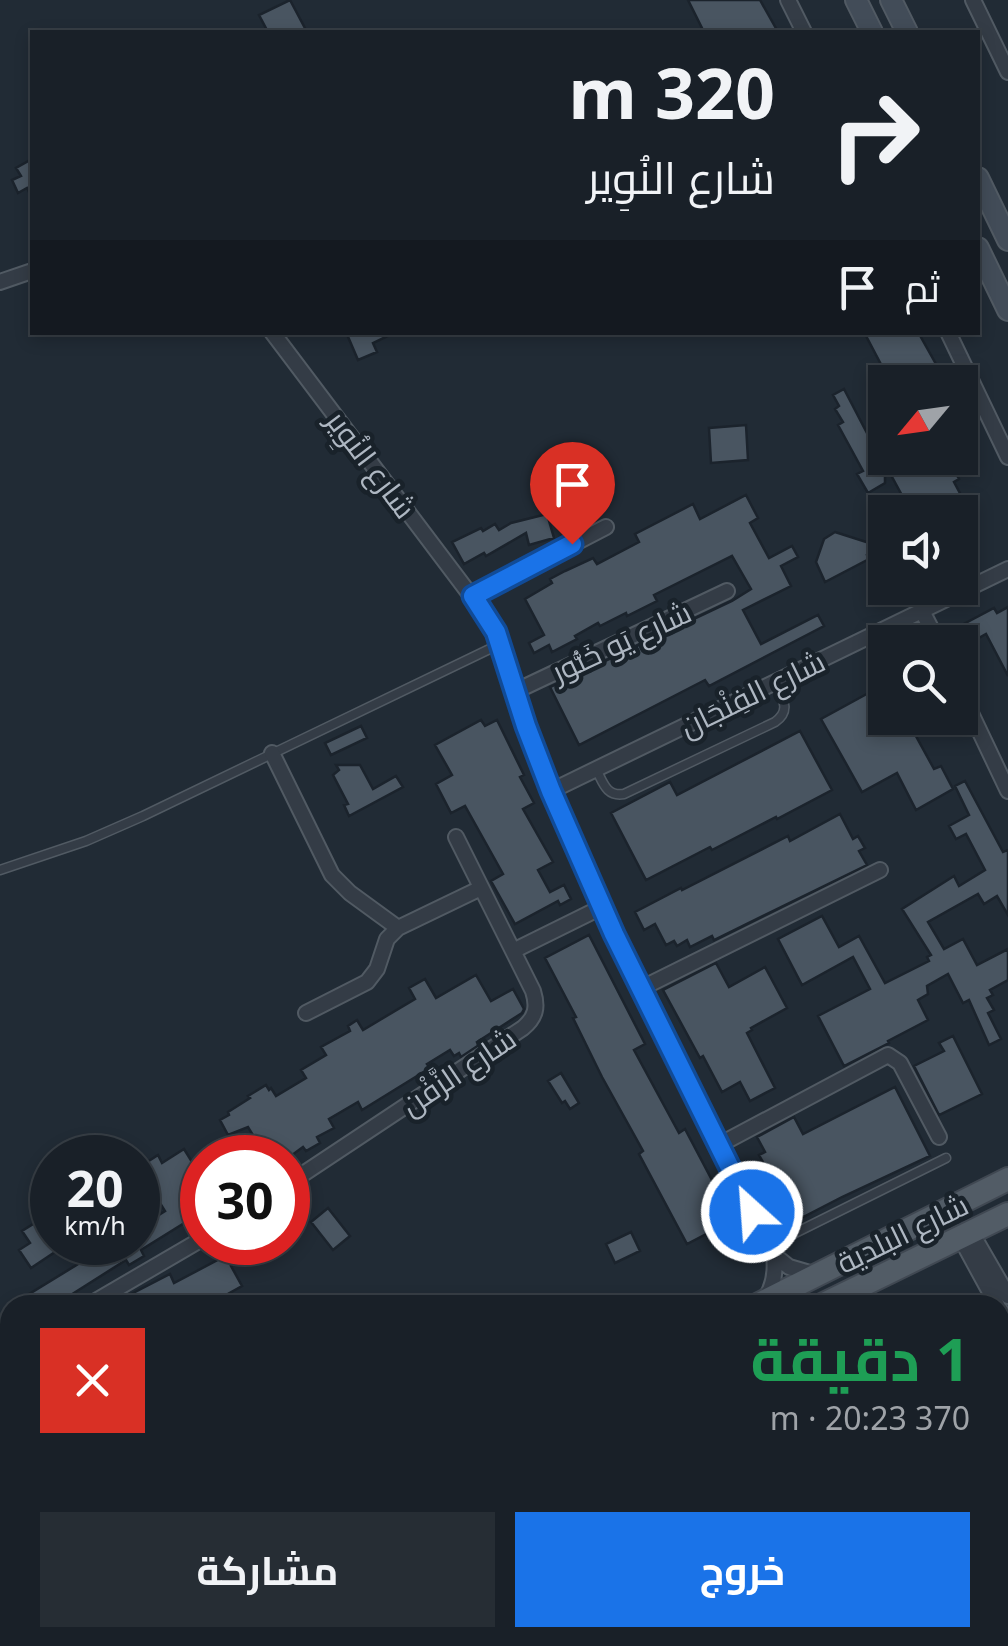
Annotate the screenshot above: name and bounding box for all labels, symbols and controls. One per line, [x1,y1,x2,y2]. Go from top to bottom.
text: 320 m [568,44,775,140]
icon: right [810,70,940,200]
text: شارع النُوِير [587,146,775,207]
icon: arrive [830,260,885,315]
text: ثم [905,261,940,313]
north arrow [868,365,978,475]
map controls [868,365,978,735]
street label: شارع النُوِير [314,400,426,528]
pin [530,442,615,545]
icon: arrive [545,457,600,512]
button: sound [868,495,978,605]
street label: شارع يَو خَنُّور [543,591,698,693]
button: search [868,625,978,735]
street label: شارع الفِنْجَان [672,640,832,747]
street label: شارع الزَّفْن [392,1018,524,1125]
speed limit sign: 30 [180,1135,310,1265]
text: 20 [66,1154,124,1222]
position arrow [700,1160,804,1264]
street label: شارع البلدية [829,1184,975,1283]
text: km/h [64,1208,126,1242]
text: 1 دقيقة [750,1317,970,1399]
button: close [40,1328,145,1433]
text: 370 m · 20:23 [770,1396,970,1439]
button: مشاركة [40,1512,495,1627]
button: خروج [515,1512,970,1627]

